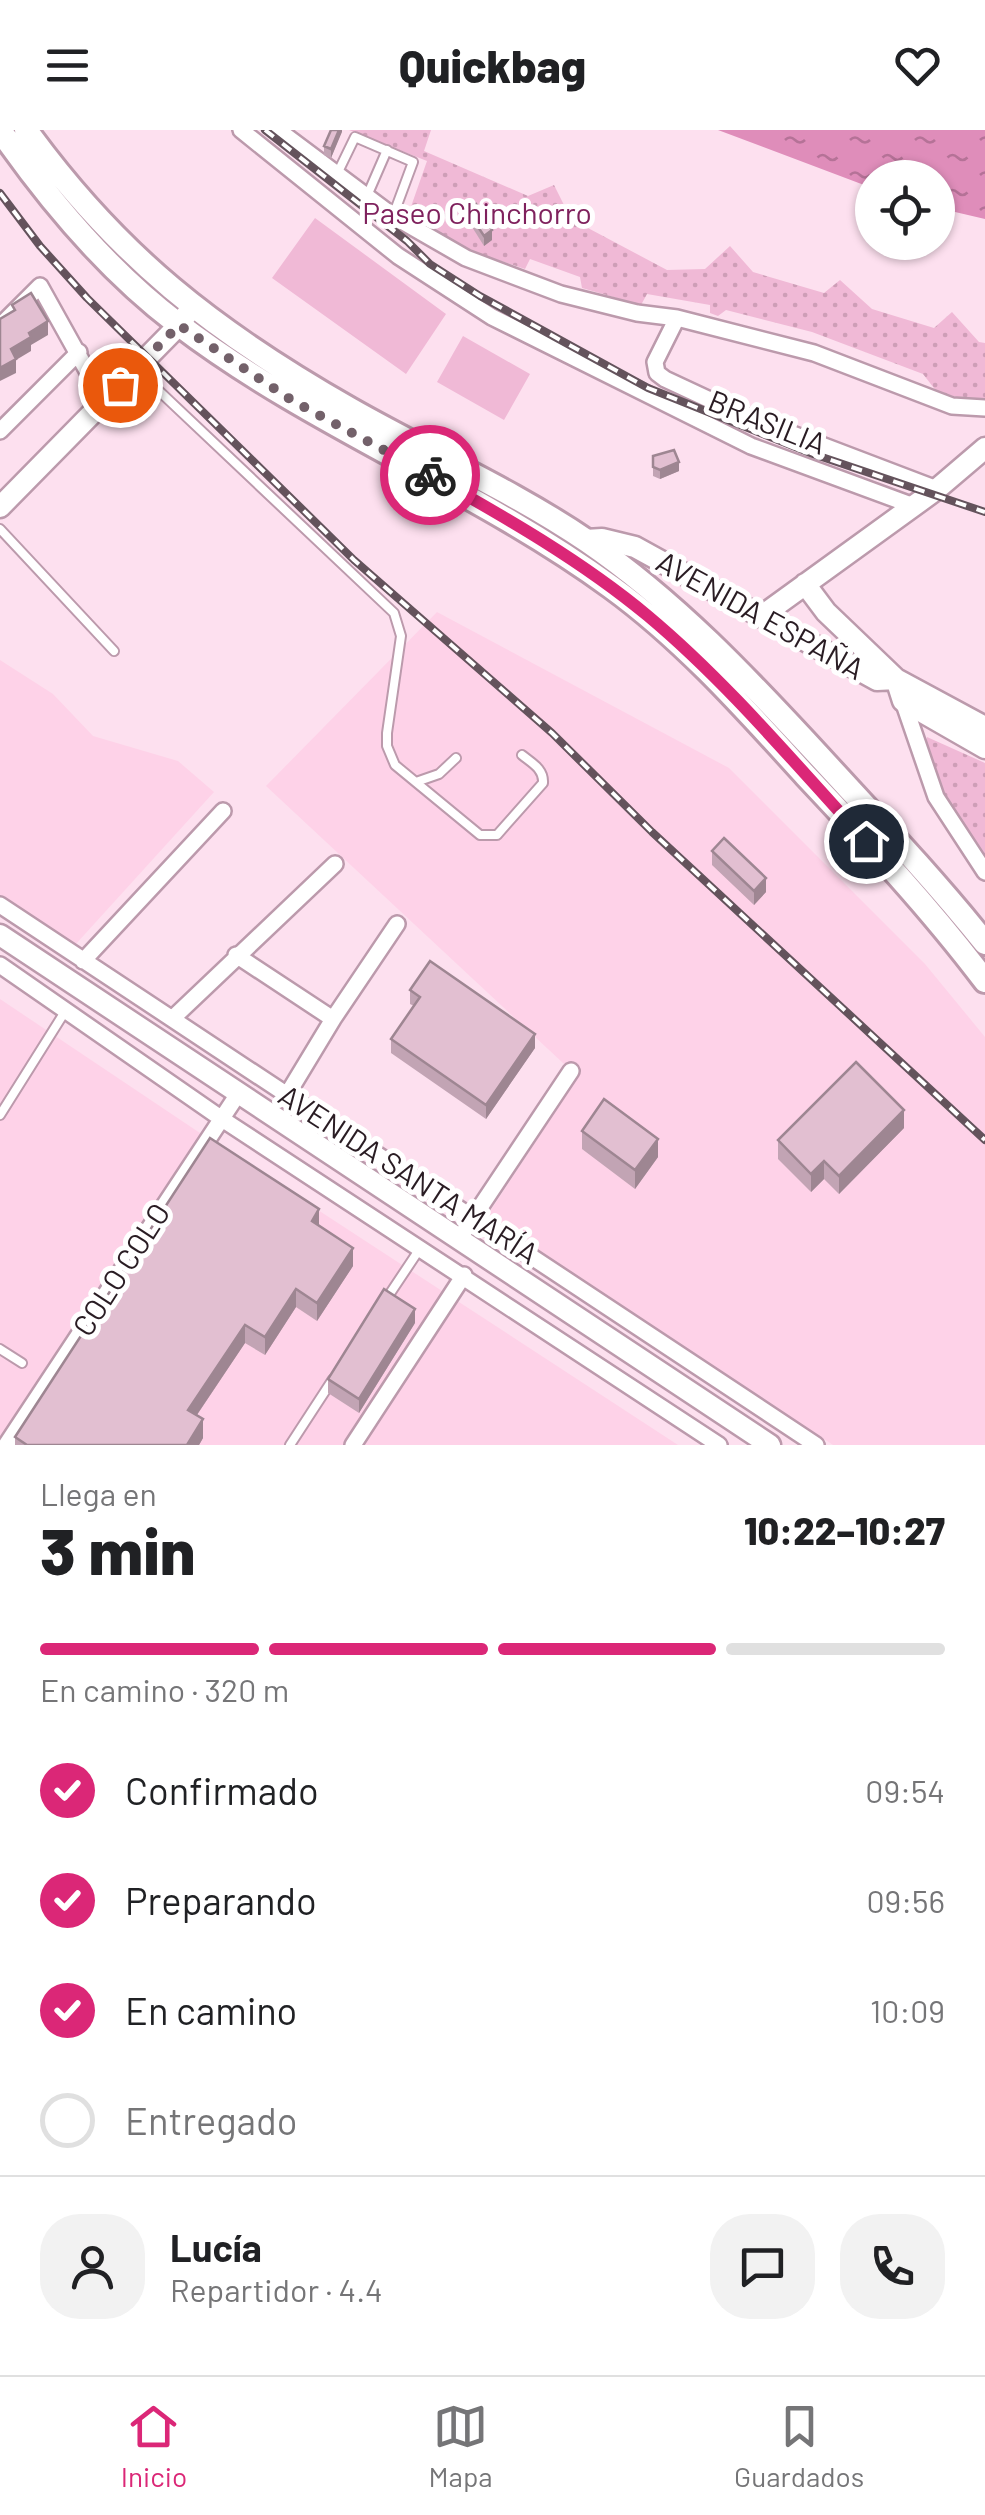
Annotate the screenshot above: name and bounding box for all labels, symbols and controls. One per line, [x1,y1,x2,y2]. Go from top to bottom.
icon: menu [40,38,95,93]
text: Quickbag [399,38,586,92]
icon: heart [890,38,945,93]
map controls [855,160,955,260]
button: locate [855,160,955,260]
park label: Paseo Chinchorro [362,194,592,230]
pin [78,343,163,428]
icon: bag [93,358,148,413]
street label: BRASILIA [704,381,832,461]
courier [380,425,480,525]
icon: bike [403,448,458,503]
street label: AVENIDA ESPAÑA [651,542,871,686]
pin [824,799,909,884]
icon: home [839,814,894,869]
street label: AVENIDA SANTA MARÍA [273,1076,545,1271]
street label: COLO COLO [64,1196,177,1342]
text: Llega en [40,1474,157,1512]
text: 10:22–10:27 [744,1507,945,1553]
text: 3 min [40,1510,195,1588]
text: En camino · 320 m [40,1670,289,1708]
icon: check [40,1763,95,1818]
text: Confirmado [125,1767,319,1813]
text: 09:54 [865,1771,945,1809]
icon: check [40,1873,95,1928]
text: Preparando [125,1877,317,1923]
text: 09:56 [866,1881,945,1919]
icon: check [40,1983,95,2038]
text: En camino [125,1987,297,2033]
text: 10:09 [870,1991,945,2029]
text: Entregado [125,2097,297,2143]
button: person [40,2214,145,2319]
button: chat [710,2214,815,2319]
button: phone [840,2214,945,2319]
text: Lucía [170,2224,262,2270]
text: Repartidor · 4.4 [170,2270,383,2308]
tab: Inicio [121,2399,187,2493]
tab: Mapa [429,2399,493,2493]
tab: Guardados [734,2399,864,2493]

